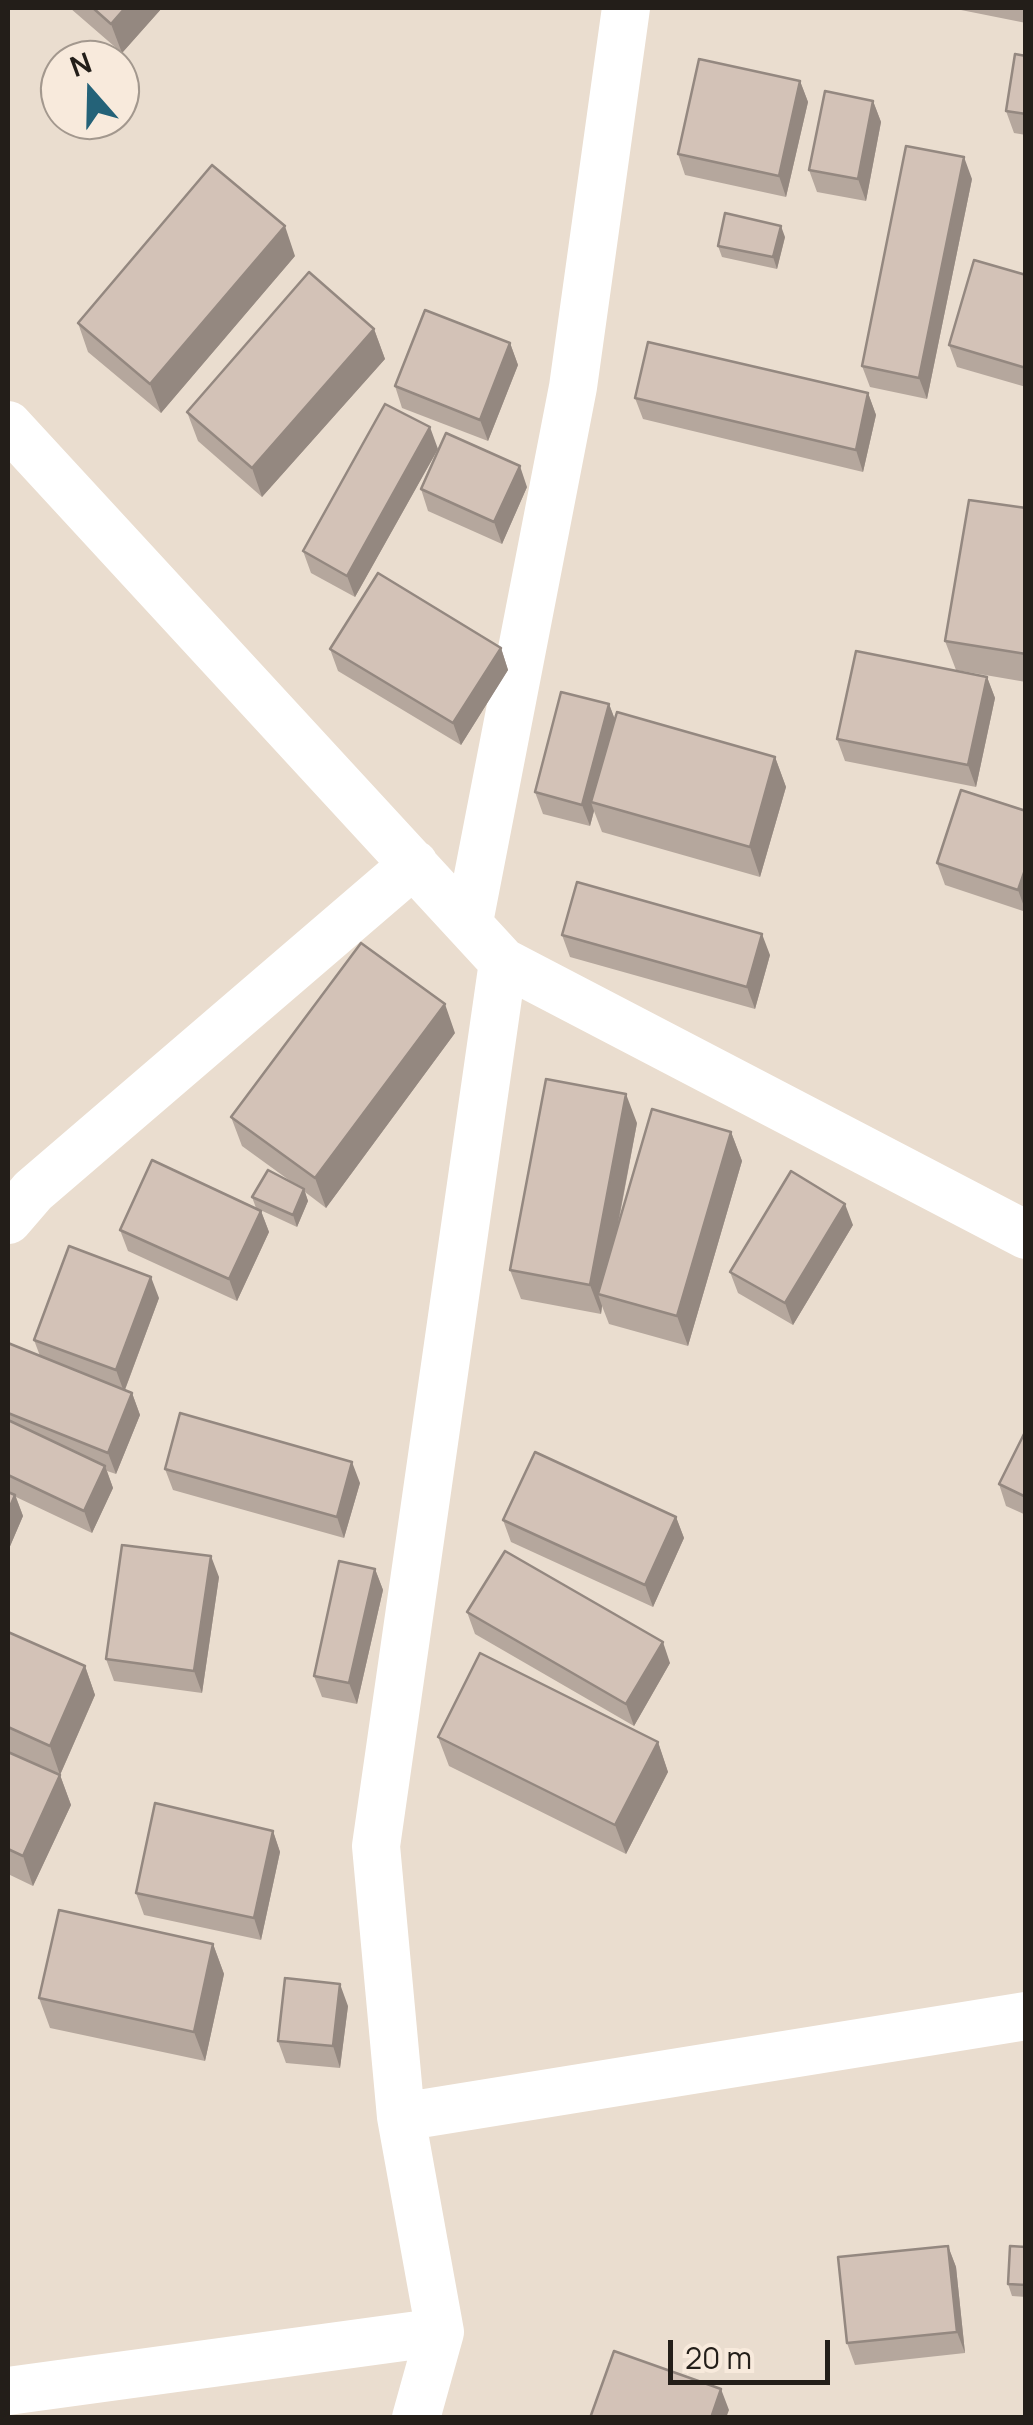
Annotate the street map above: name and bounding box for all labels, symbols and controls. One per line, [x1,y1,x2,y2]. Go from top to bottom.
north arrow [40,40,140,140]
text: N [64,42,96,85]
scale bar [673,2320,836,2382]
text: 20 m [685,2337,752,2378]

